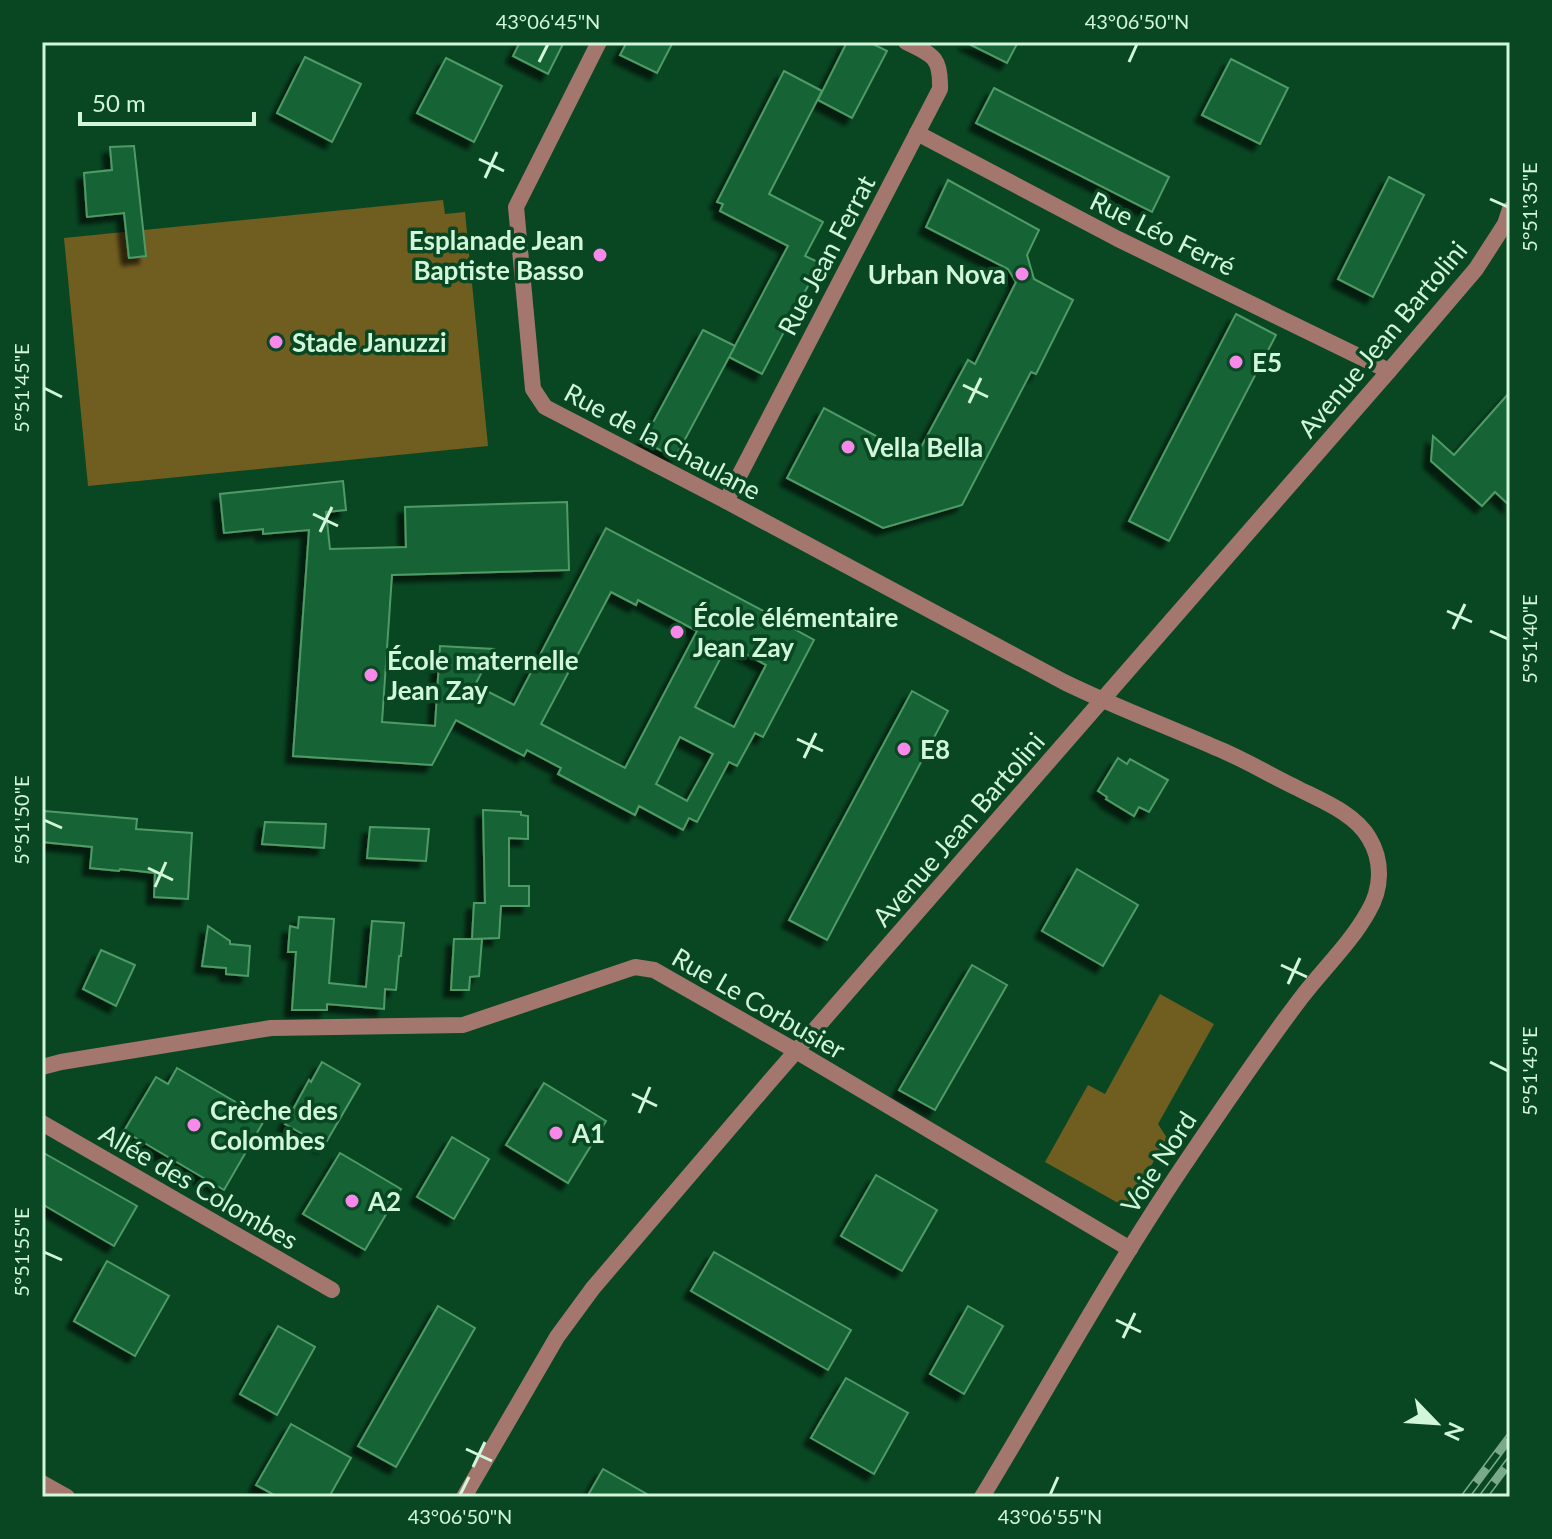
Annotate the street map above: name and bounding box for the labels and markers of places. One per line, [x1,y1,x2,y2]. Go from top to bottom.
place label: Esplanade Jean Baptiste Basso [409,224,584,286]
marker: Esplanade Jean Baptiste Basso [591,246,609,264]
place label: Urban Nova [868,258,1006,290]
marker: Urban Nova [1013,265,1031,283]
place label: Stade Januzzi [292,326,447,358]
marker: Stade Januzzi [267,333,285,351]
place label: E5 [1252,346,1282,378]
marker: E5 [1227,353,1245,371]
place label: Vella Bella [863,431,983,463]
marker: Vella Bella [839,438,857,456]
place label: École élémentaire Jean Zay [693,601,898,663]
marker: École élémentaire Jean Zay [668,623,686,641]
place label: École maternelle Jean Zay [387,644,579,706]
marker: École maternelle Jean Zay [362,666,380,684]
place label: E8 [920,733,950,765]
marker: E8 [895,740,913,758]
place label: Crèche des Colombes [210,1094,338,1156]
marker: Crèche des Colombes [185,1116,203,1134]
place label: A1 [571,1117,605,1149]
marker: A1 [547,1124,565,1142]
place label: A2 [367,1185,401,1217]
marker: A2 [343,1192,361,1210]

